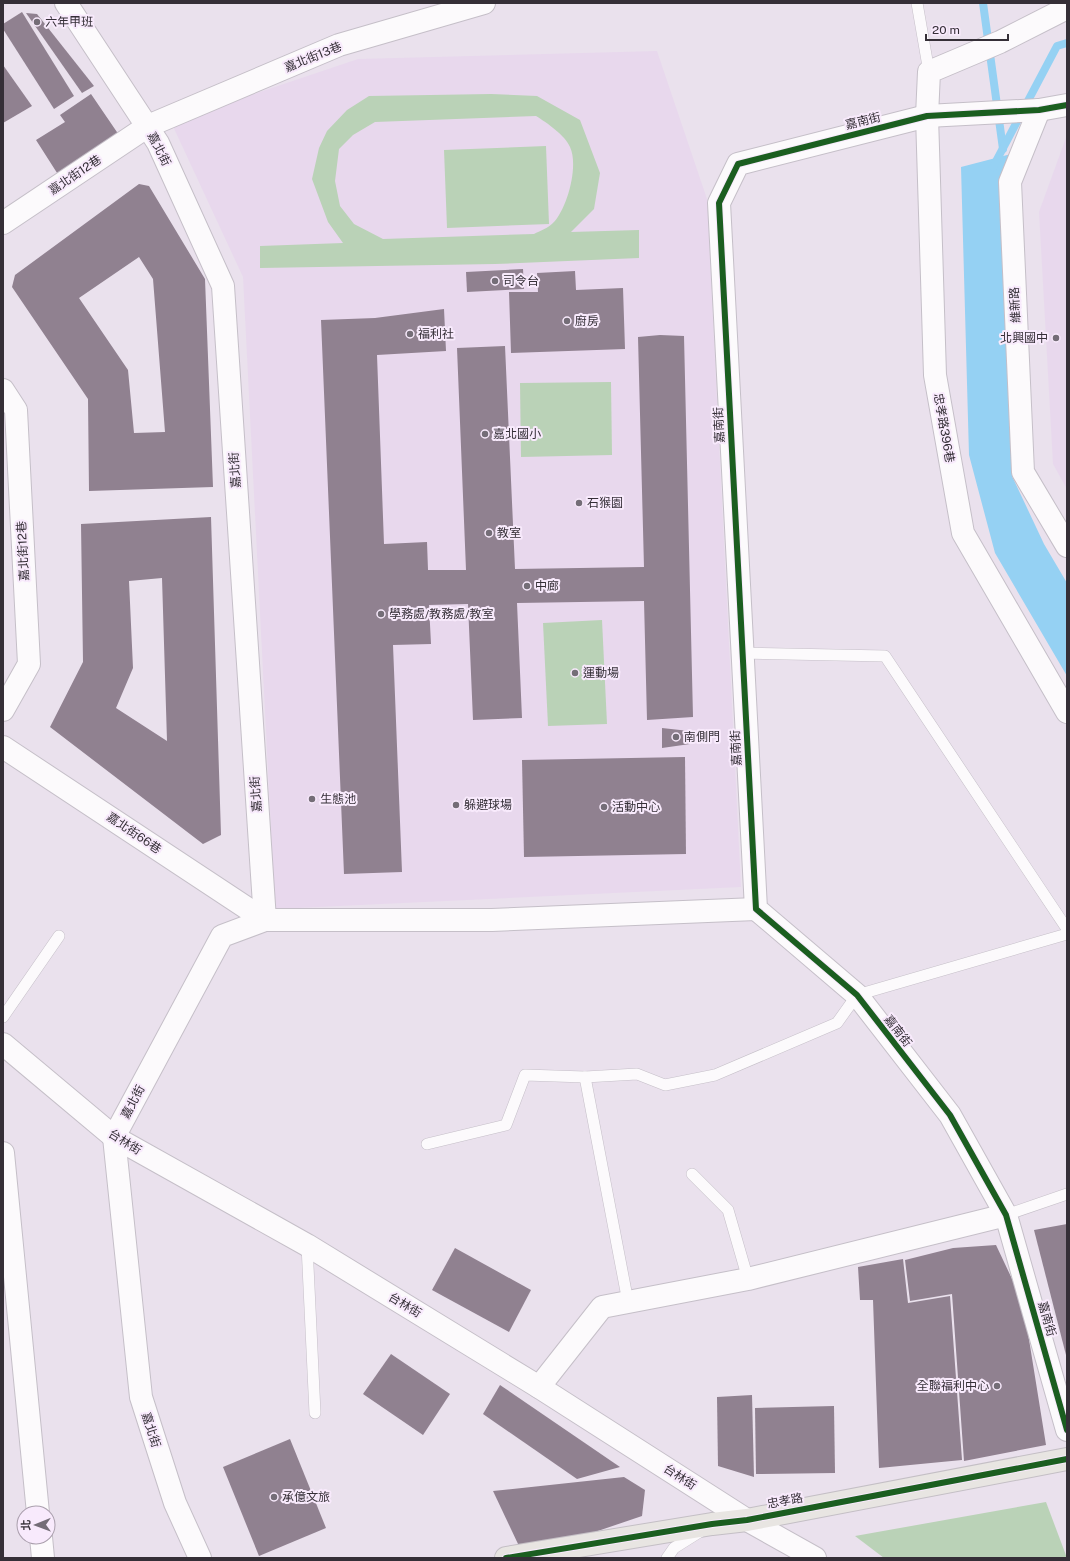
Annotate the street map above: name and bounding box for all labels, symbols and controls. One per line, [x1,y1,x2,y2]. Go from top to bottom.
place label: 六年甲班 [45,15,93,29]
scale bar [926,16,1008,42]
marker: 六年甲班 [32,17,42,27]
text: 20 m [932,23,960,37]
street label: 嘉北街13巷 [282,39,344,75]
street label: 嘉南街 [844,110,882,132]
street label: 嘉北街 [145,130,173,168]
street label: 嘉北街12巷 [46,152,104,198]
place label: 司令台 [503,274,539,288]
marker: 司令台 [490,276,500,286]
street label: 維新路 [1007,287,1023,323]
place label: 廚房 [575,314,599,328]
marker: 廚房 [562,316,572,326]
place label: 福利社 [418,327,454,341]
marker: 福利社 [405,329,415,339]
place label: 北興國中 [1000,331,1048,345]
marker: 北興國中 [1051,333,1061,343]
street label: 忠孝路396巷 [931,392,957,464]
street label: 嘉南街 [711,407,727,443]
place label: 嘉北國小 [493,427,541,441]
marker: 嘉北國小 [480,429,490,439]
street label: 嘉北街 [227,452,243,488]
place label: 石猴園 [587,496,623,510]
marker: 石猴園 [574,498,584,508]
street label: 嘉北街12巷 [14,521,32,581]
place label: 教室 [497,526,521,540]
marker: 教室 [484,528,494,538]
place label: 中廊 [535,579,559,593]
marker: 中廊 [522,581,532,591]
place label: 學務處/教務處/教室 [389,607,493,621]
marker: 學務處/教務處/教室 [376,609,386,619]
place label: 運動場 [583,666,619,680]
marker: 運動場 [570,668,580,678]
place label: 南側門 [684,730,720,744]
street label: 嘉南街 [728,730,744,766]
marker: 南側門 [671,732,681,742]
street label: 嘉北街 [248,776,264,812]
place label: 生態池 [320,792,356,806]
marker: 生態池 [307,794,317,804]
place label: 躲避球場 [464,798,512,812]
marker: 躲避球場 [451,800,461,810]
place label: 活動中心 [612,800,660,814]
marker: 活動中心 [599,802,609,812]
street label: 嘉北街66巷 [104,810,164,856]
street label: 嘉南街 [881,1013,915,1049]
street label: 嘉北街 [118,1083,148,1121]
street label: 台林街 [106,1127,144,1157]
street label: 台林街 [386,1290,424,1320]
street label: 嘉南街 [1035,1300,1059,1338]
place label: 全聯福利中心 [917,1379,989,1393]
marker: 全聯福利中心 [992,1381,1002,1391]
street label: 嘉北街 [139,1411,163,1449]
street label: 台林街 [661,1461,699,1493]
place label: 承億文旅 [282,1490,330,1504]
street label: 忠孝路 [766,1491,804,1511]
marker: 承億文旅 [269,1492,279,1502]
north arrow [16,1505,56,1545]
text: 北 [20,1520,32,1531]

